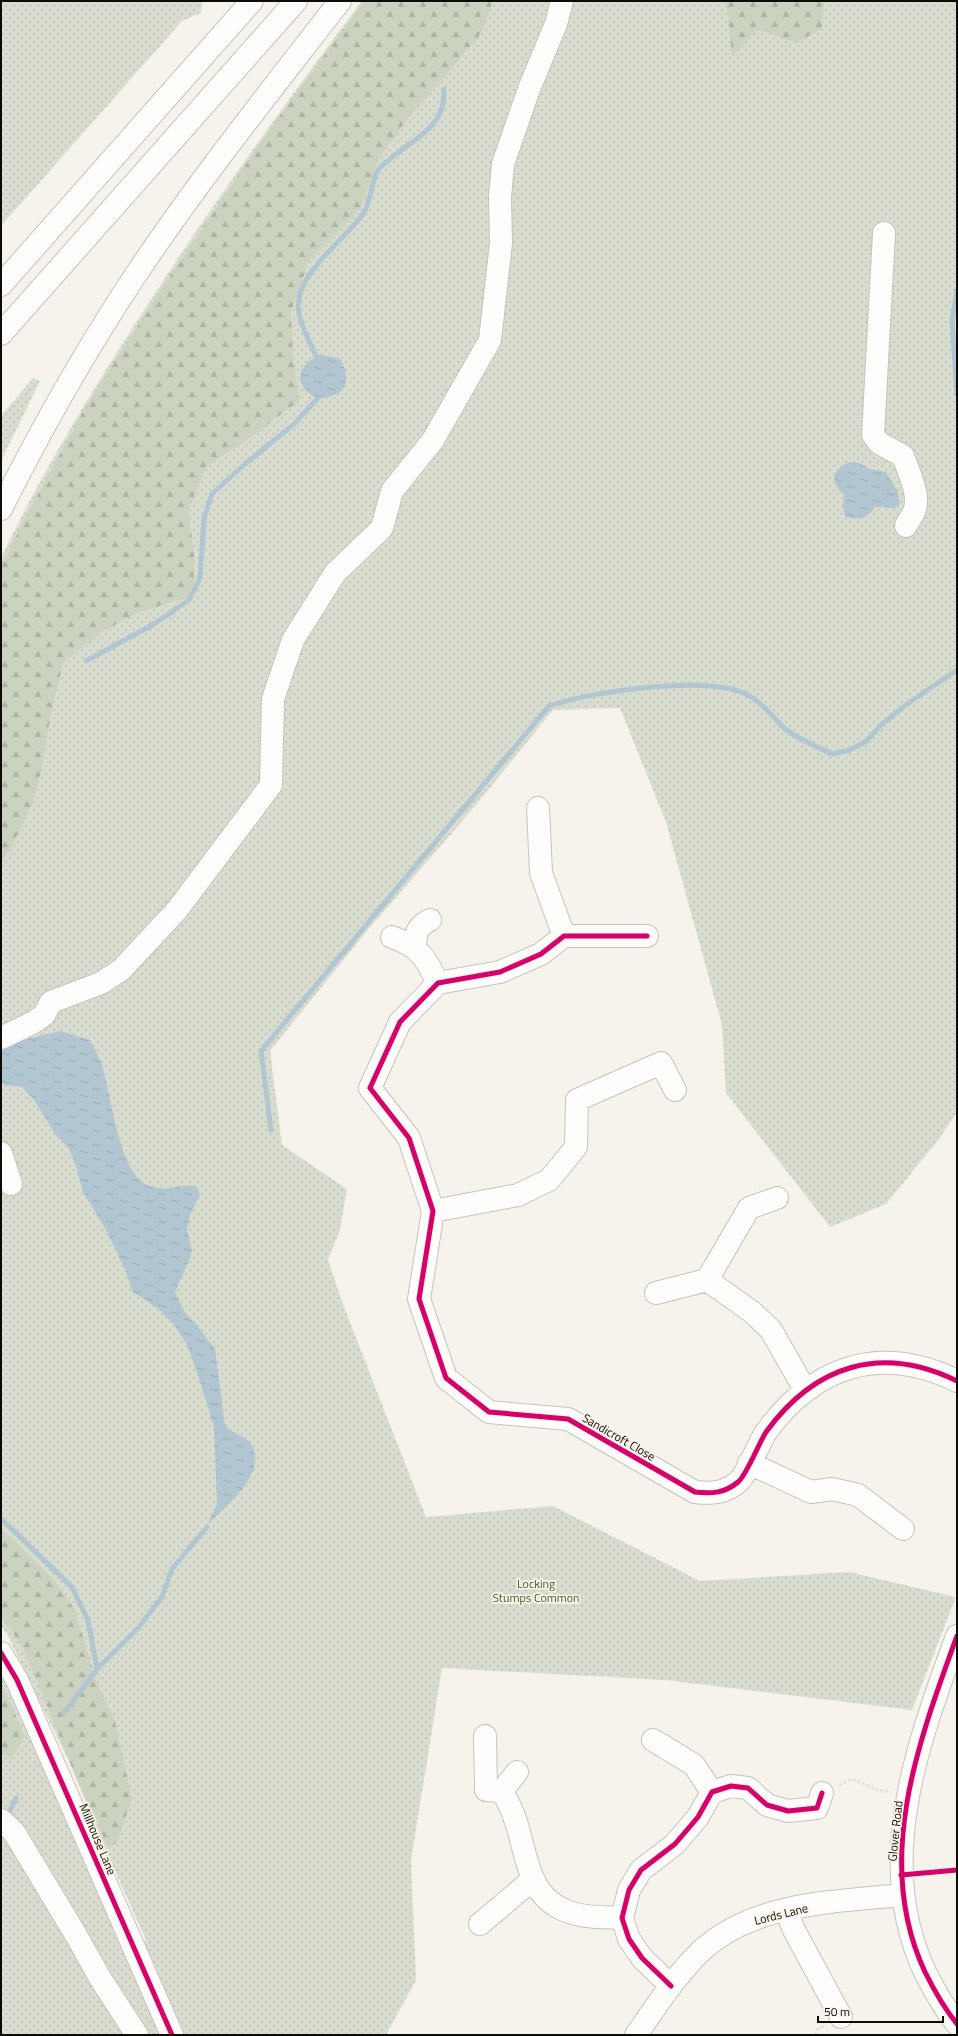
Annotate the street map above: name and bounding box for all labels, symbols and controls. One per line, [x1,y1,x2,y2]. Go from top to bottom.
street label: Sandicroft Close [579,1408,659,1466]
park label: Locking Stumps Common [492,1574,580,1607]
street label: Millhouse Lane [74,1800,122,1878]
street label: Glover Road [882,1800,908,1862]
street label: Lords Lane [752,1898,810,1930]
scale bar [818,1998,943,2024]
text: 50 m [824,2002,850,2021]

